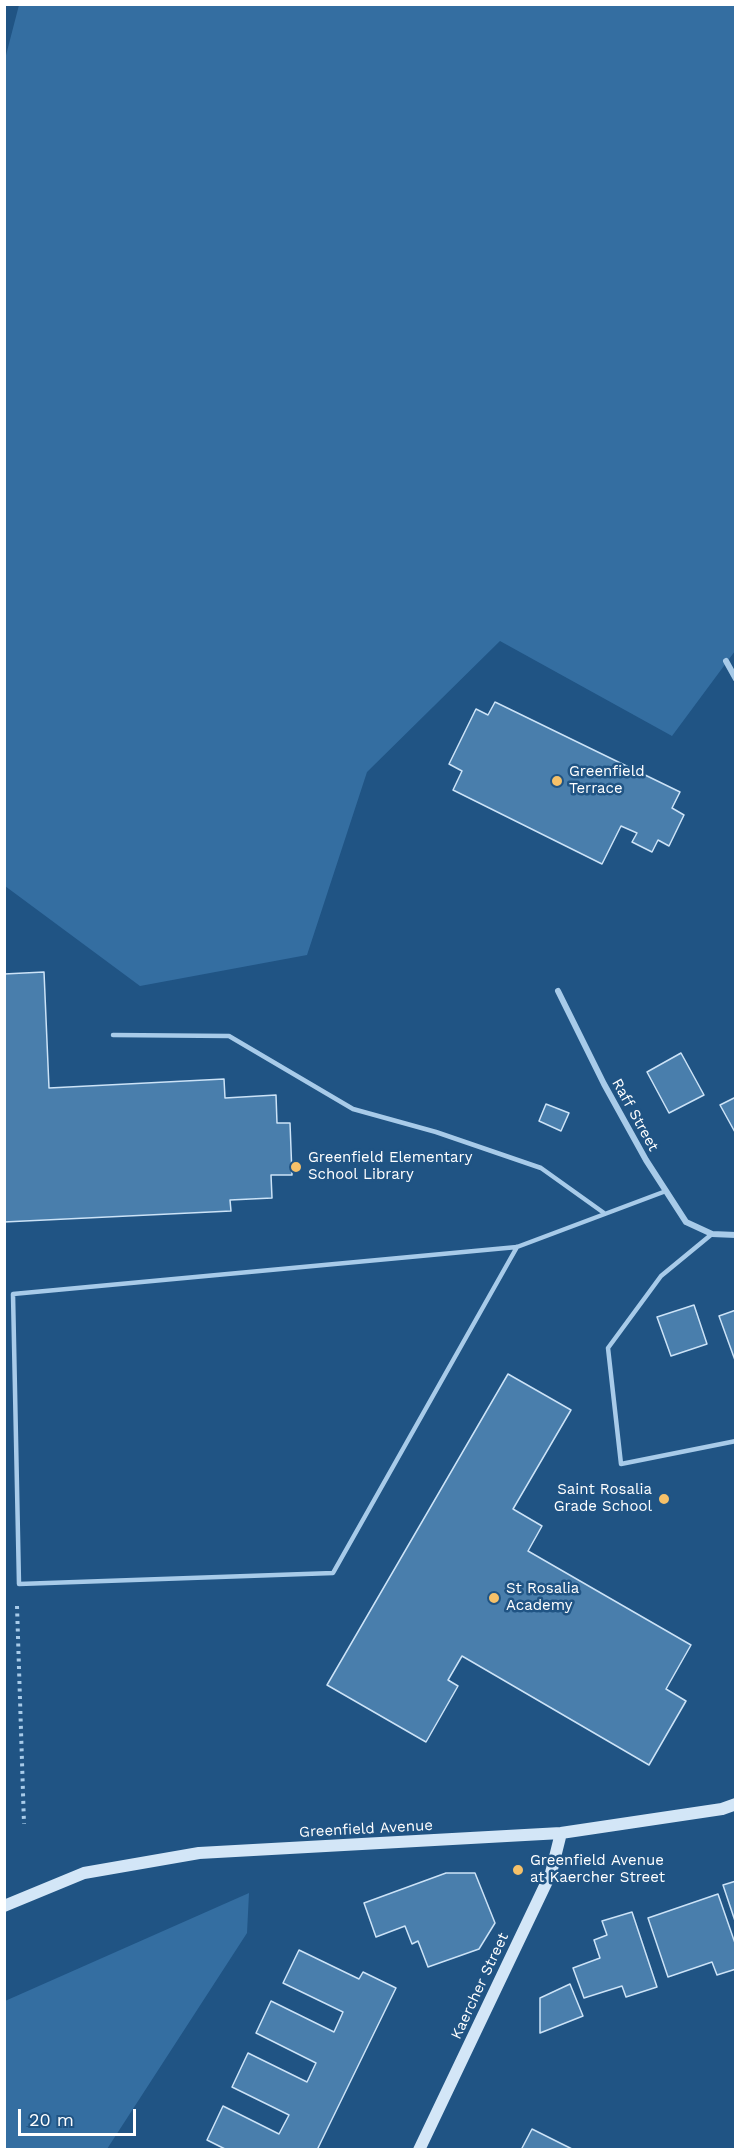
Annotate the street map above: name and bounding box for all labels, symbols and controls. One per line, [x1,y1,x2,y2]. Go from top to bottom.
place label: Greenfield Terrace [569,763,645,798]
marker: Greenfield Terrace [550,774,564,788]
street label: Raff Street [608,1075,662,1155]
place label: Greenfield Elementary School Library [308,1149,472,1184]
marker: Greenfield Elementary School Library [289,1160,303,1174]
place label: Saint Rosalia Grade School [554,1481,652,1516]
marker: Saint Rosalia Grade School [657,1492,671,1506]
place label: St Rosalia Academy [506,1580,579,1615]
marker: St Rosalia Academy [487,1591,501,1605]
street label: Greenfield Avenue [299,1817,433,1841]
place label: Greenfield Avenue at Kaercher Street [530,1852,665,1887]
marker: Greenfield Avenue at Kaercher Street [511,1863,525,1877]
street label: Kaercher Street [447,1930,513,2042]
scale bar [21,2097,140,2135]
text: 20 m [29,2109,74,2130]

